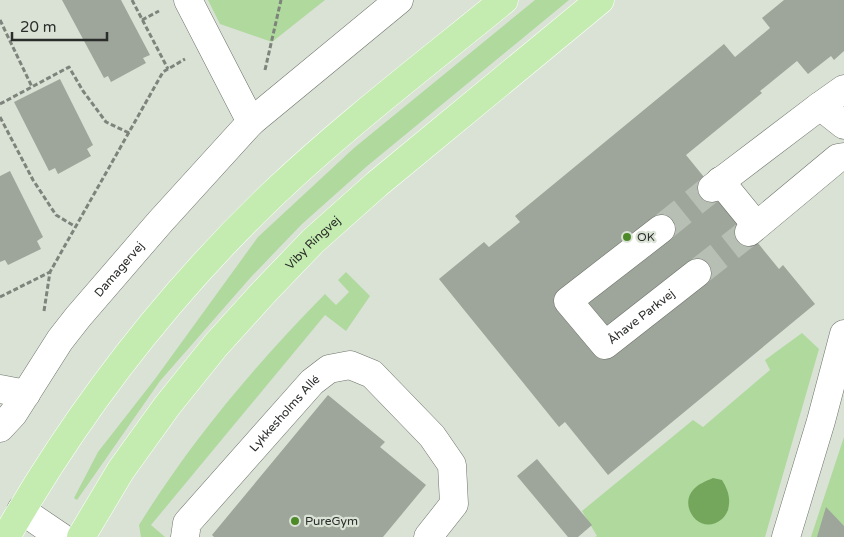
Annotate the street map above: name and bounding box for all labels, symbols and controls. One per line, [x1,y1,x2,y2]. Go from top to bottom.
scale bar [12,10,108,42]
text: 20 m [20,18,57,36]
street label: Viby Ringvej [282,213,343,272]
place label: OK [637,230,655,244]
marker: OK [621,231,633,243]
street label: Damagervej [91,239,147,300]
street label: Åhave Parkvej [605,286,677,347]
street label: Lykkesholms Allé [247,372,322,454]
place label: PureGym [305,514,358,528]
marker: PureGym [289,515,301,527]

